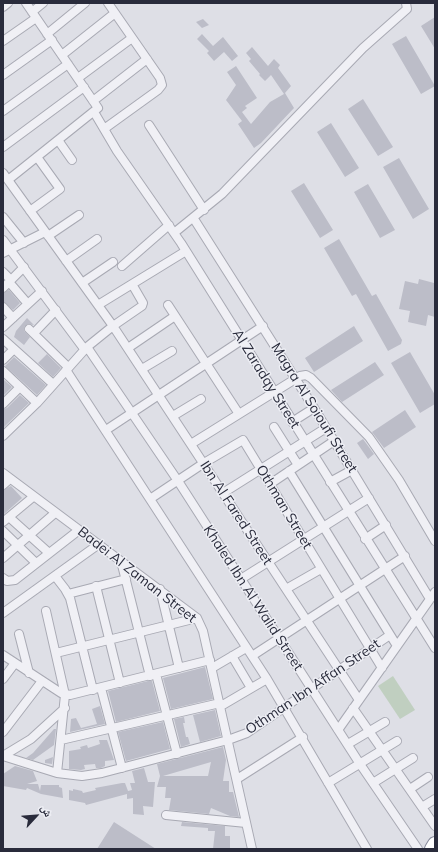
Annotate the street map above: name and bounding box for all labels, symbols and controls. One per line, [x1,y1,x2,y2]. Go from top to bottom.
street label: Al Zaradqy Street [229,326,303,432]
street label: Magra Al Soioufi Street [267,340,361,476]
street label: Ibn Al Fared Street [196,458,276,568]
street label: Othman Street [252,462,316,552]
street label: Khaled Ibn Al Walid Street [200,522,306,674]
street label: Badei Al Zaman Street [74,523,200,627]
street label: Othman Ibn Affan Street [243,636,383,738]
north arrow [16,796,56,836]
text: ش [38,802,56,819]

